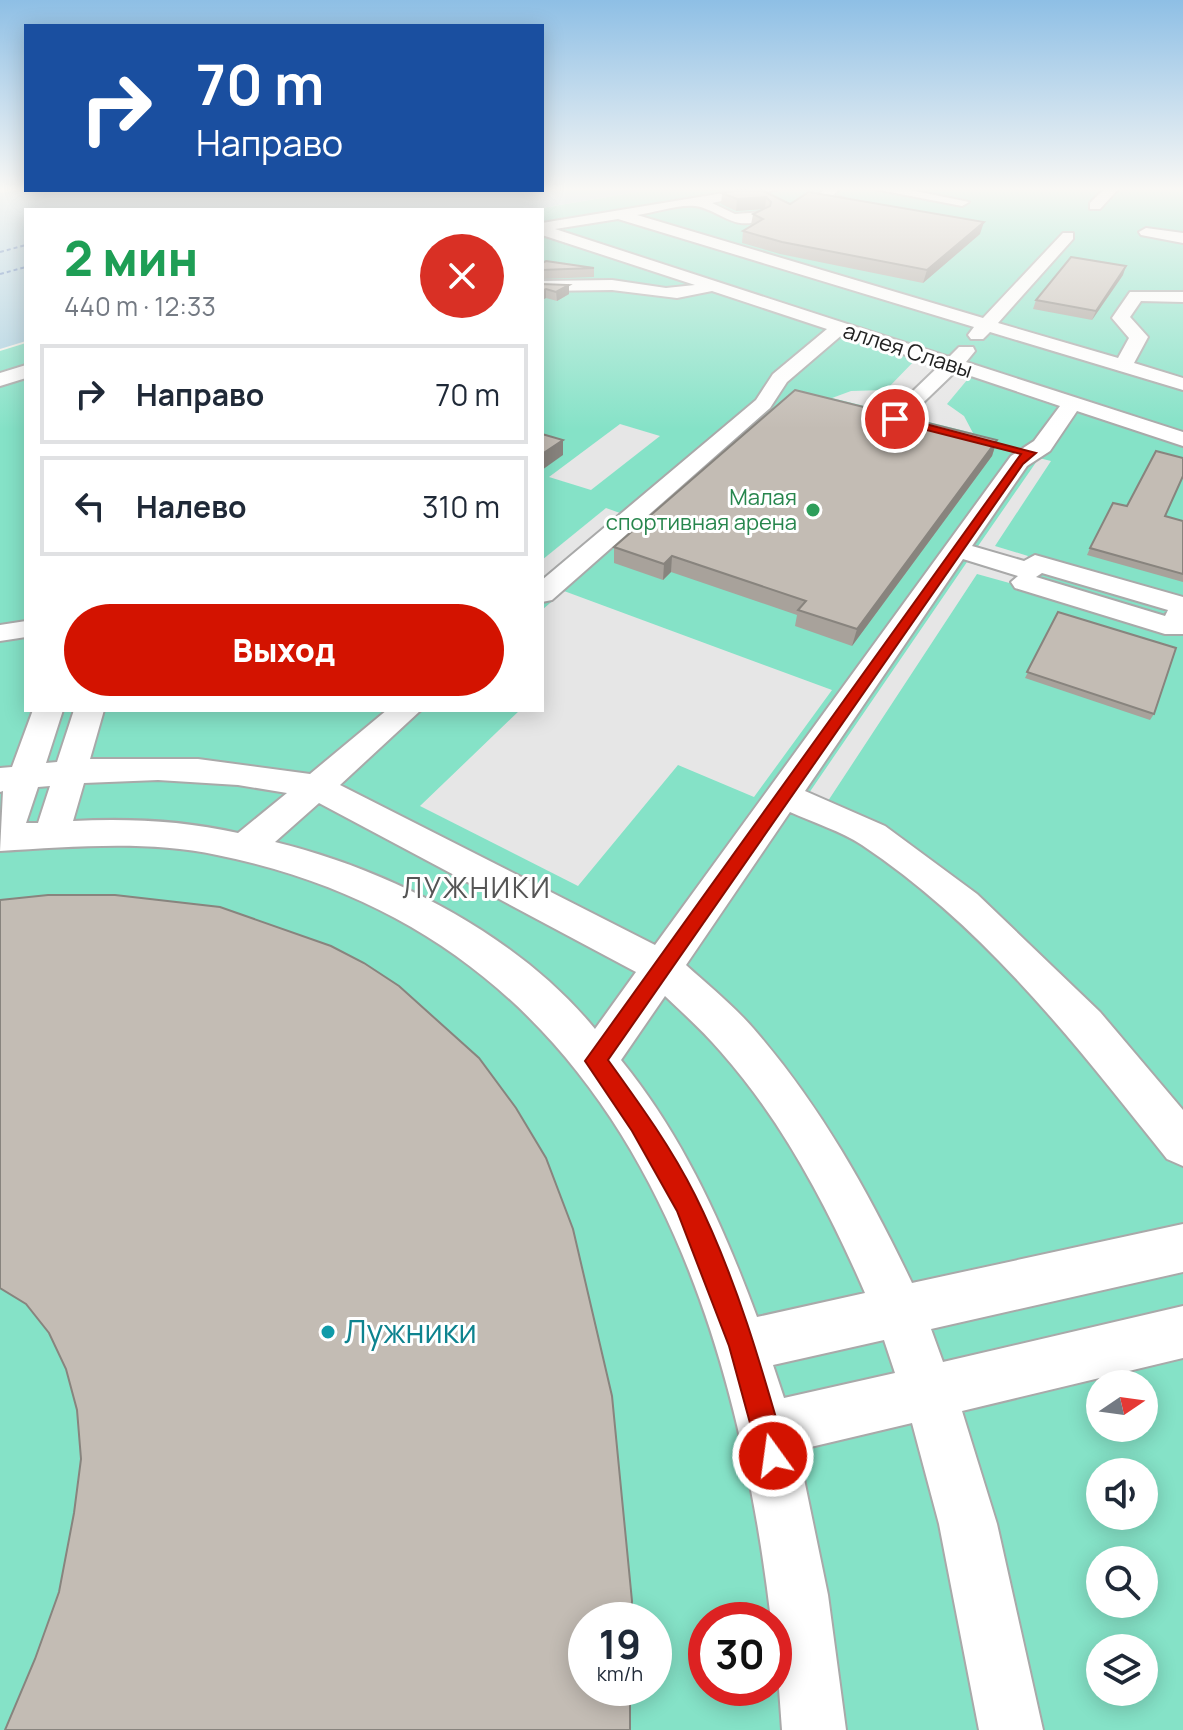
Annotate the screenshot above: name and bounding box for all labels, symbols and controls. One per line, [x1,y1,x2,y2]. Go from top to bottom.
text: 70 m [196,45,324,122]
icon: right [64,56,168,160]
text: Направо [196,118,343,167]
text: 2 мин [64,225,198,290]
button: close [420,234,504,318]
text: 440 m · 12:33 [64,288,216,324]
street label: аллея Славы [840,315,976,385]
icon: right [68,372,112,416]
text: Направо [136,374,264,415]
text: 70 m [435,374,500,415]
pin [861,385,929,453]
icon: arrive [873,397,917,441]
place label: Малая спортивная арена [606,482,797,537]
icon: left [68,484,112,528]
text: Налево [136,486,246,527]
text: 310 m [422,486,500,527]
marker: Малая спортивная арена [804,501,822,519]
button: Выход [64,604,504,696]
district label: ЛУЖНИКИ [402,868,552,906]
place label: Лужники [344,1309,477,1353]
marker: Лужники [319,1323,337,1341]
north arrow [1086,1370,1158,1442]
map controls [1086,1370,1158,1706]
position arrow [731,1414,815,1498]
button: sound [1086,1458,1158,1530]
button: search [1086,1546,1158,1618]
speed limit sign: 30 [688,1602,792,1706]
text: 19 [599,1616,641,1671]
button: layers [1086,1634,1158,1706]
text: km/h [597,1660,643,1687]

